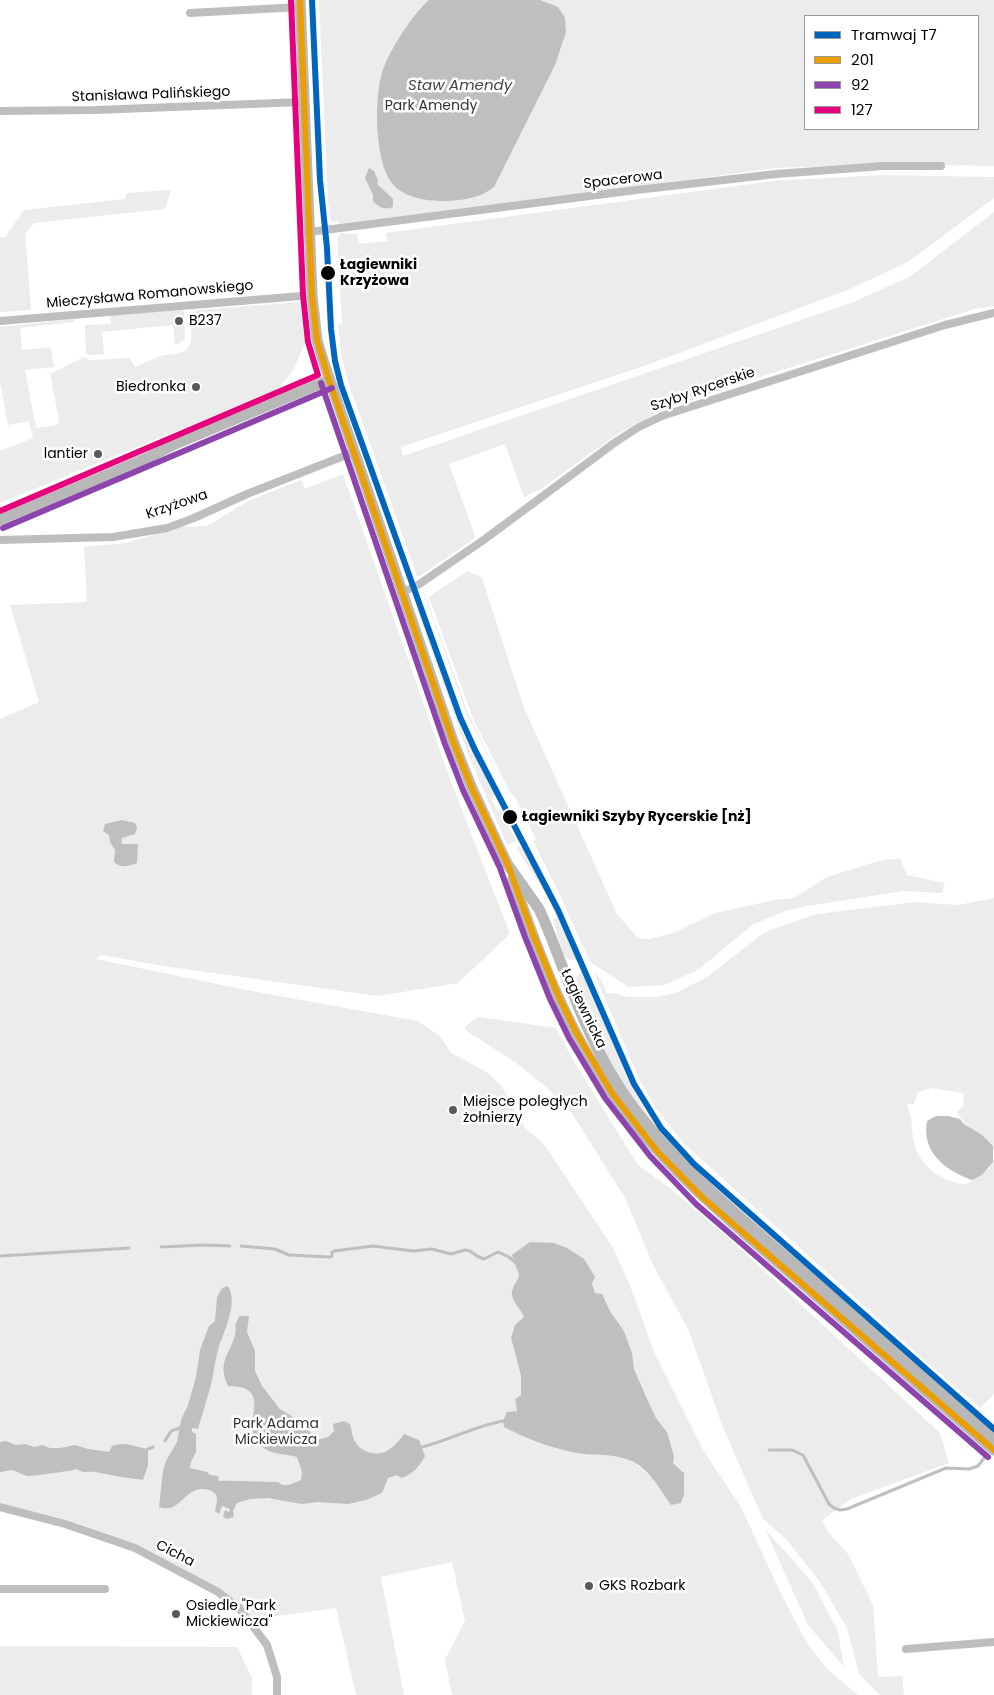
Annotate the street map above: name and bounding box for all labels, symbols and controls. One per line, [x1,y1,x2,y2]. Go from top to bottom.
legend [804,15,979,130]
text: Tramwaj T7 [851,24,937,45]
text: 201 [851,49,874,70]
text: 92 [851,74,869,95]
water label: Staw Amendy [408,77,512,95]
street label: Stanisława Palińskiego [71,84,231,106]
park label: Park Amendy [385,98,477,114]
text: 127 [851,99,873,120]
street label: Spacerowa [583,167,663,193]
place label: Łagiewniki Krzyżowa [340,257,417,290]
marker: Łagiewniki Krzyżowa [319,264,337,282]
street label: Mieczysława Romanowskiego [46,278,254,312]
place label: B237 [189,313,222,329]
marker: B237 [173,315,185,327]
street label: Szyby Rycerskie [649,364,757,416]
place label: Biedronka [116,379,186,395]
marker: Biedronka [190,381,202,393]
place label: lantier [44,446,88,462]
marker: lantier [92,448,104,460]
street label: Krzyżowa [144,487,210,523]
marker: Łagiewniki Szyby Rycerskie [nż] [501,808,519,826]
place label: Łagiewniki Szyby Rycerskie [nż] [522,809,752,825]
street label: Łagiewnicka [557,967,609,1051]
place label: Miejsce poległych żołnierzy [463,1094,588,1126]
marker: Miejsce poległych żołnierzy [447,1104,459,1116]
park label: Park Adama Mickiewicza [233,1416,319,1448]
street label: Cicha [153,1537,197,1571]
place label: GKS Rozbark [599,1578,685,1594]
marker: GKS Rozbark [583,1580,595,1592]
place label: Osiedle "Park Mickiewicza" [186,1598,276,1630]
marker: Osiedle "Park Mickiewicza" [170,1608,182,1620]

